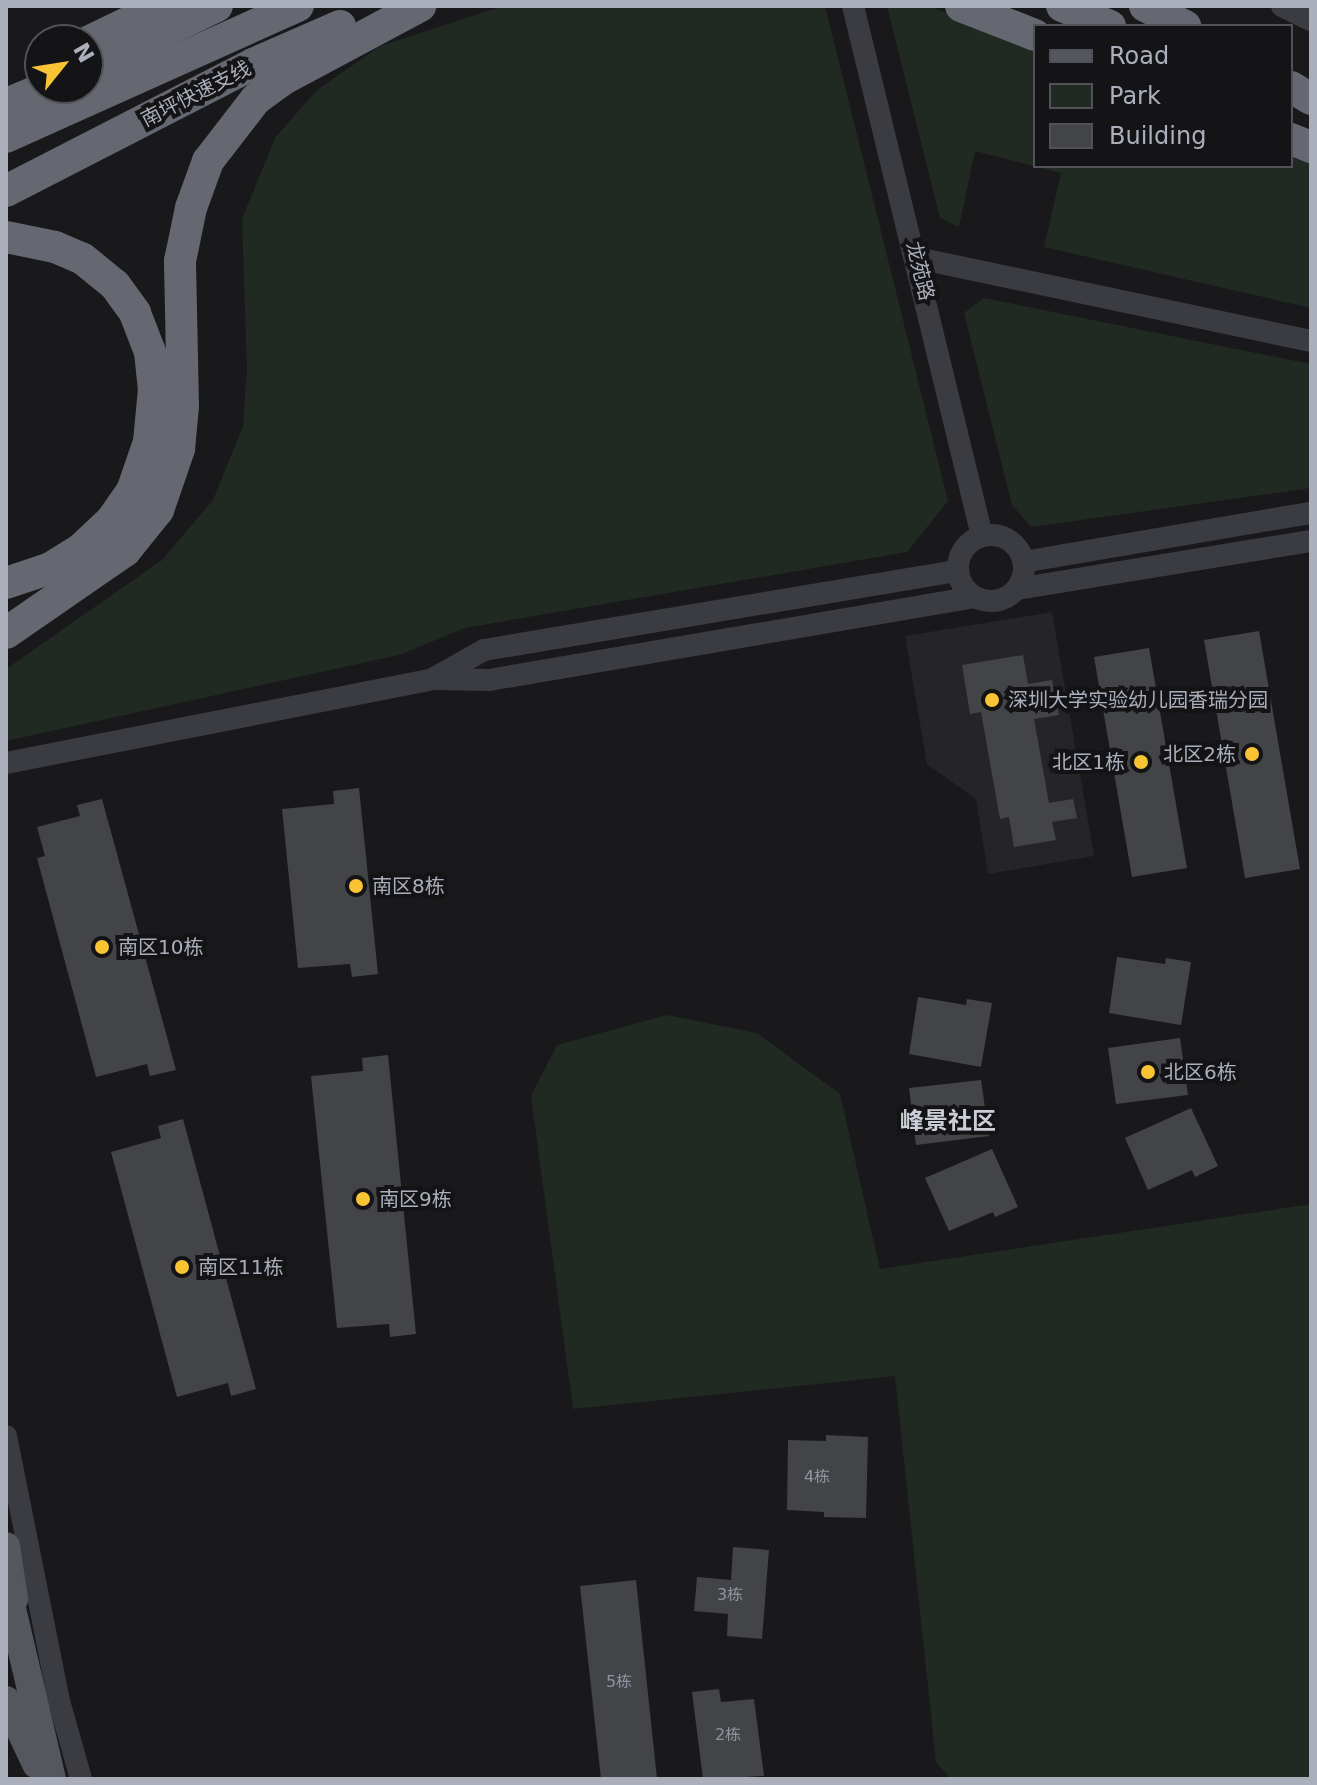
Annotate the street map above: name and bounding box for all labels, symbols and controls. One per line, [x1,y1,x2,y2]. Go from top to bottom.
north arrow [24,24,104,104]
legend [1033,24,1293,168]
text: N [68,39,99,67]
text: Road [1109,42,1169,70]
street label: 南坪快速支线 [137,56,255,132]
text: Park [1109,82,1161,110]
text: Building [1109,122,1206,150]
street label: 龙苑路 [901,239,939,303]
place label: 深圳大学实验幼儿园香瑞分园 [1008,688,1268,712]
marker: 深圳大学实验幼儿园香瑞分园 [983,691,1001,709]
place label: 北区2栋 [1163,742,1236,766]
marker: 北区2栋 [1243,745,1261,763]
place label: 北区1栋 [1052,750,1125,774]
marker: 北区1栋 [1132,753,1150,771]
place label: 南区8栋 [372,874,445,898]
marker: 南区8栋 [347,877,365,895]
place label: 南区10栋 [118,935,203,959]
marker: 南区10栋 [93,938,111,956]
place label: 北区6栋 [1164,1060,1237,1084]
marker: 北区6栋 [1139,1063,1157,1081]
district label: 峰景社区 [900,1108,996,1136]
place label: 南区9栋 [379,1187,452,1211]
marker: 南区9栋 [354,1190,372,1208]
place label: 南区11栋 [198,1255,283,1279]
marker: 南区11栋 [173,1258,191,1276]
house number: 4栋 [804,1467,830,1487]
house number: 3栋 [717,1585,743,1605]
house number: 5栋 [606,1672,632,1692]
house number: 2栋 [715,1725,741,1745]

